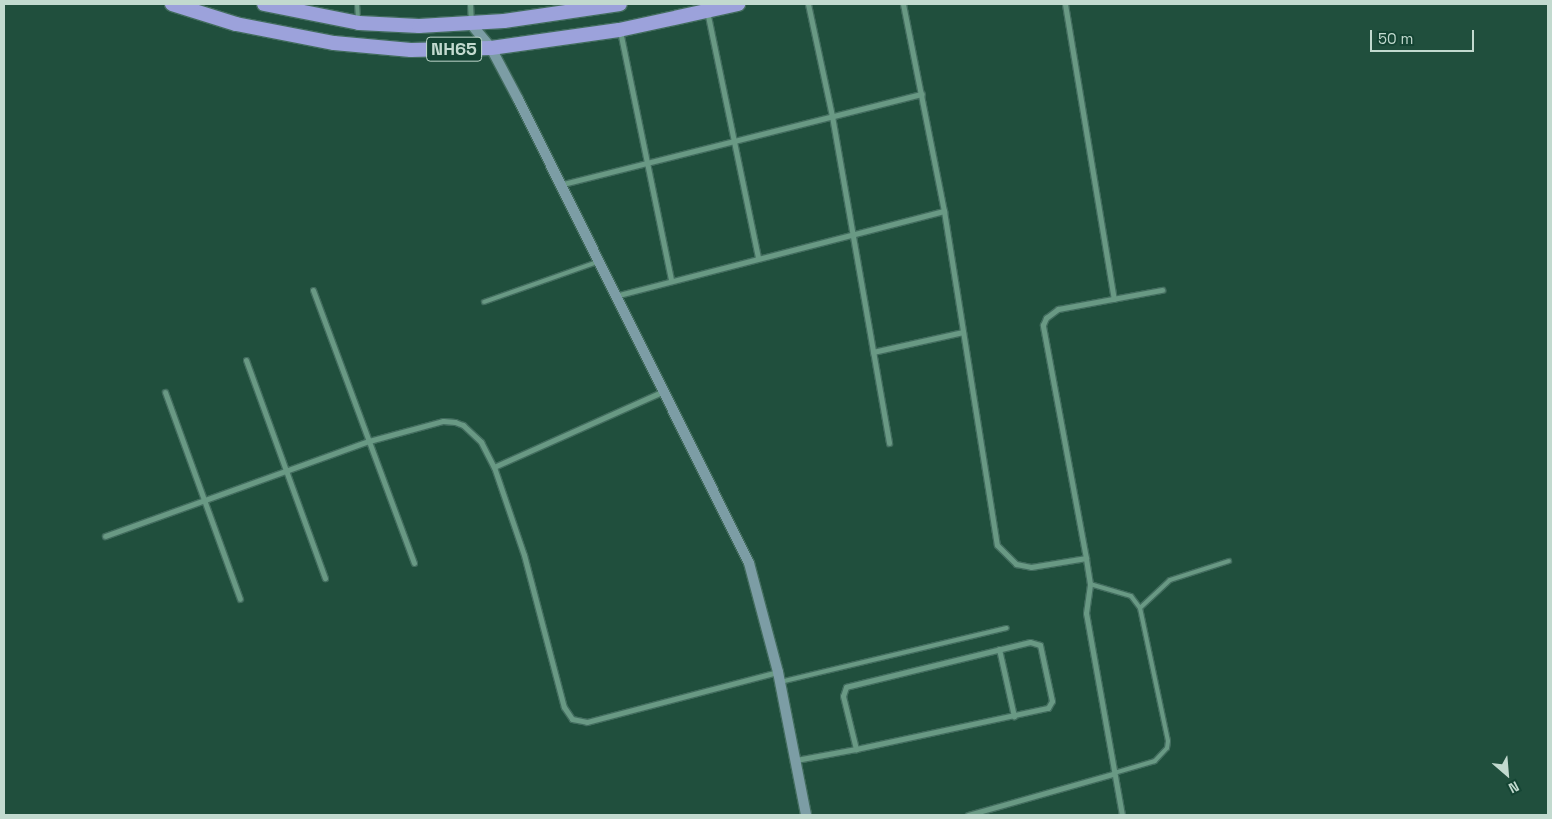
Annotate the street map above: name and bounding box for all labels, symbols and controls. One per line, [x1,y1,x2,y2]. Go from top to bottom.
scale bar [1372,20,1476,52]
text: 50 m [1378,29,1413,48]
road number: NH65 [425,34,483,64]
north arrow [1482,749,1532,799]
text: N [1506,777,1522,798]

